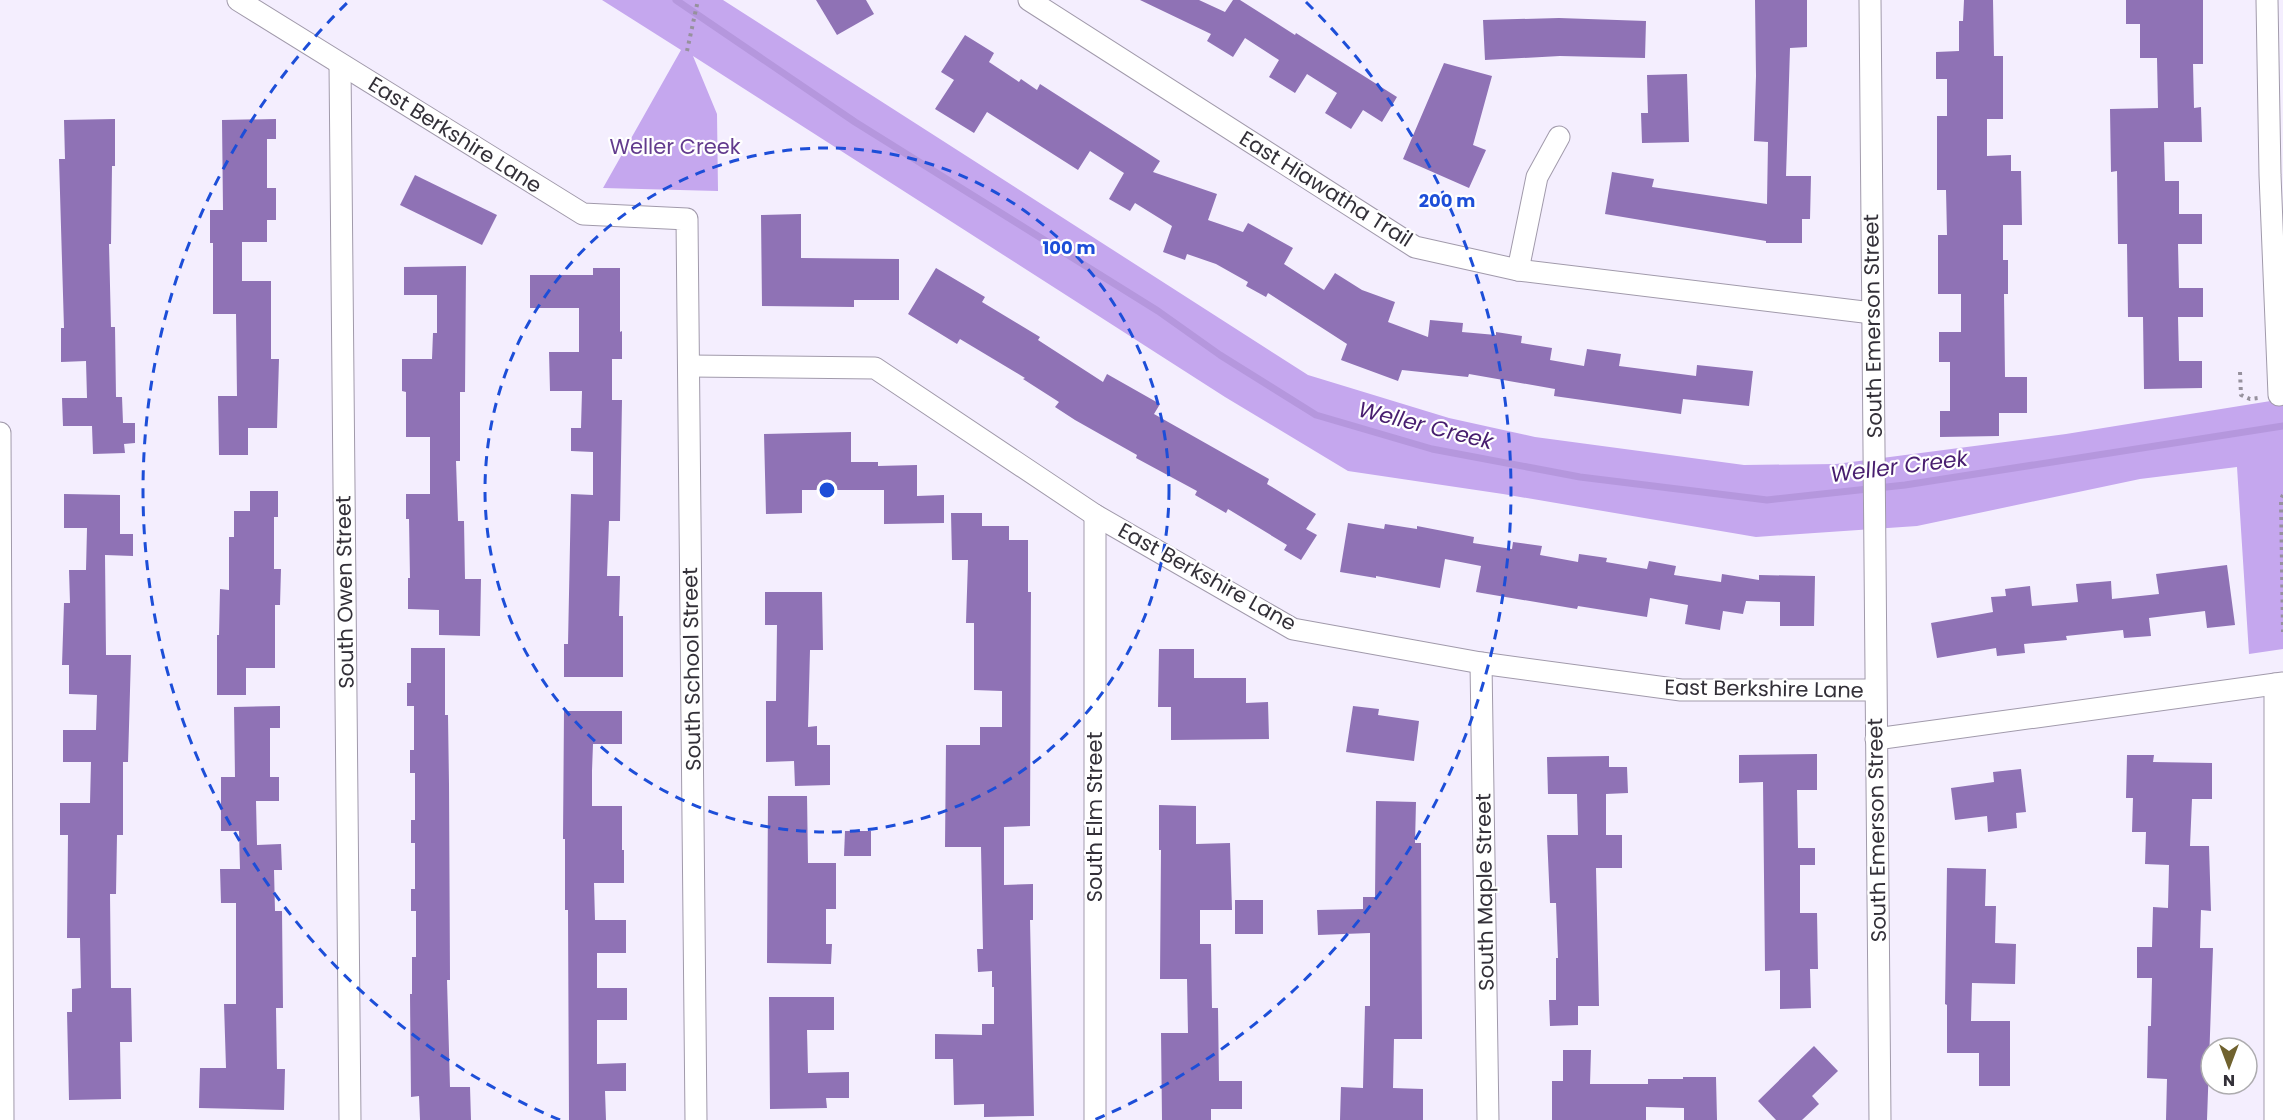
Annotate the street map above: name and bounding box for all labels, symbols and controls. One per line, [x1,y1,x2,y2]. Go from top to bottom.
street label: East Berkshire Lane [363,69,548,200]
street label: East Hiawatha Trail [1234,124,1418,254]
park label: Weller Creek [609,132,741,161]
text: 200 m [1419,188,1475,213]
street label: South Emerson Street [1856,214,1889,438]
text: 100 m [1042,235,1096,260]
water label: Weller Creek [1355,394,1498,458]
water label: Weller Creek [1829,442,1971,490]
centre of rings [817,480,837,500]
street label: South Owen Street [328,495,361,689]
street label: East Berkshire Lane [1113,516,1302,638]
street label: South School Street [675,567,708,771]
street label: East Berkshire Lane [1664,672,1864,705]
street label: South Emerson Street [1860,718,1893,942]
street label: South Elm Street [1080,732,1109,902]
street label: South Maple Street [1468,793,1501,991]
north arrow [2199,1036,2259,1096]
text: N [2223,1069,2235,1092]

